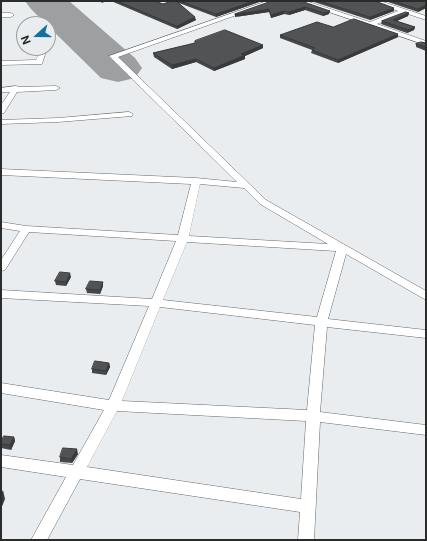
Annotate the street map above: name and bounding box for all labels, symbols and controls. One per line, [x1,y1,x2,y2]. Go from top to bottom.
north arrow [16,16,56,56]
text: N [18,34,34,46]

